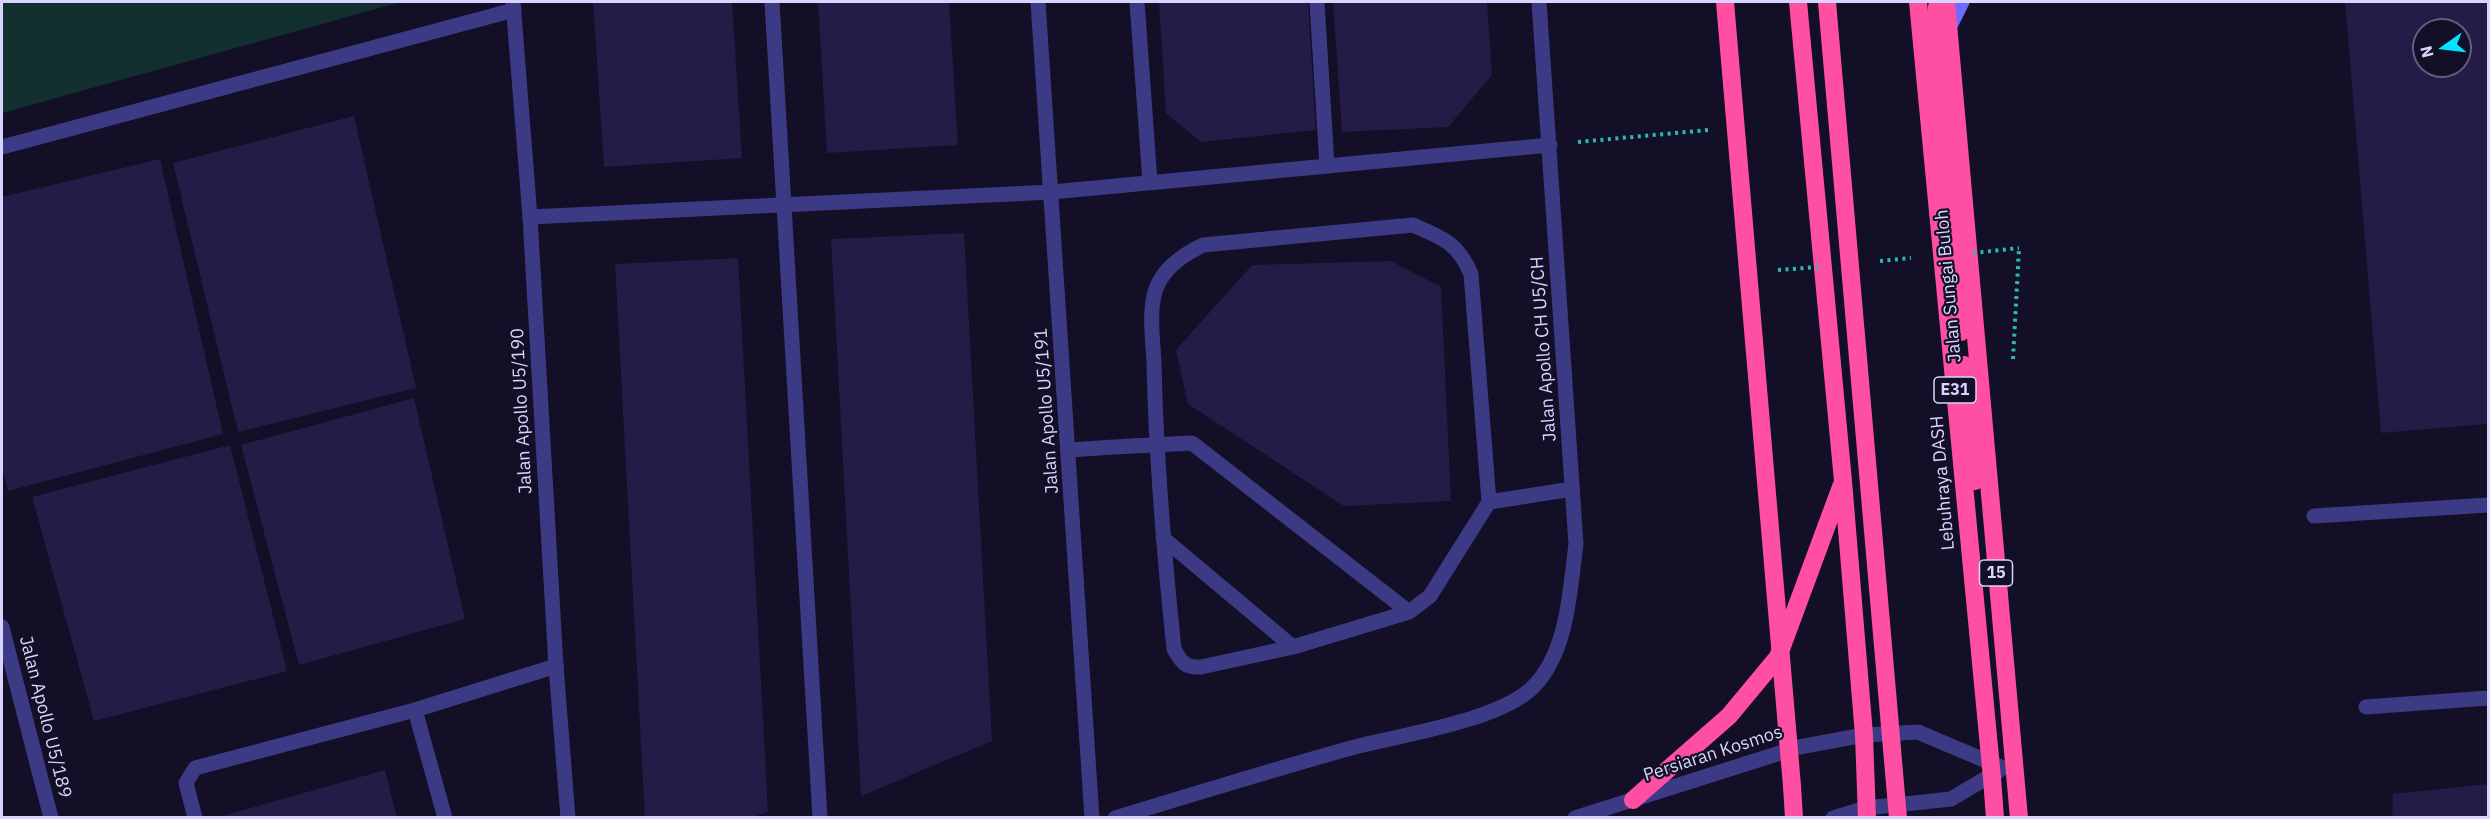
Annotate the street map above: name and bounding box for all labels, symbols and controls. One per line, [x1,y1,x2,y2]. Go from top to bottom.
north arrow [2412,18,2472,78]
text: N [2415,44,2438,60]
street label: Jalan Sungai Buloh [1932,209,1966,363]
street label: Jalan Apollo CH U5/CH [1527,256,1561,442]
street label: Jalan Apollo U5/190 [507,327,537,495]
street label: Jalan Apollo U5/191 [1030,327,1064,495]
road number: E31 [1934,377,1976,403]
street label: Lebuhraya DASH [1926,415,1960,551]
road number: 15 [1980,560,2012,586]
street label: Jalan Apollo U5/189 [14,634,76,800]
street label: Persiaran Kosmos [1641,721,1785,787]

